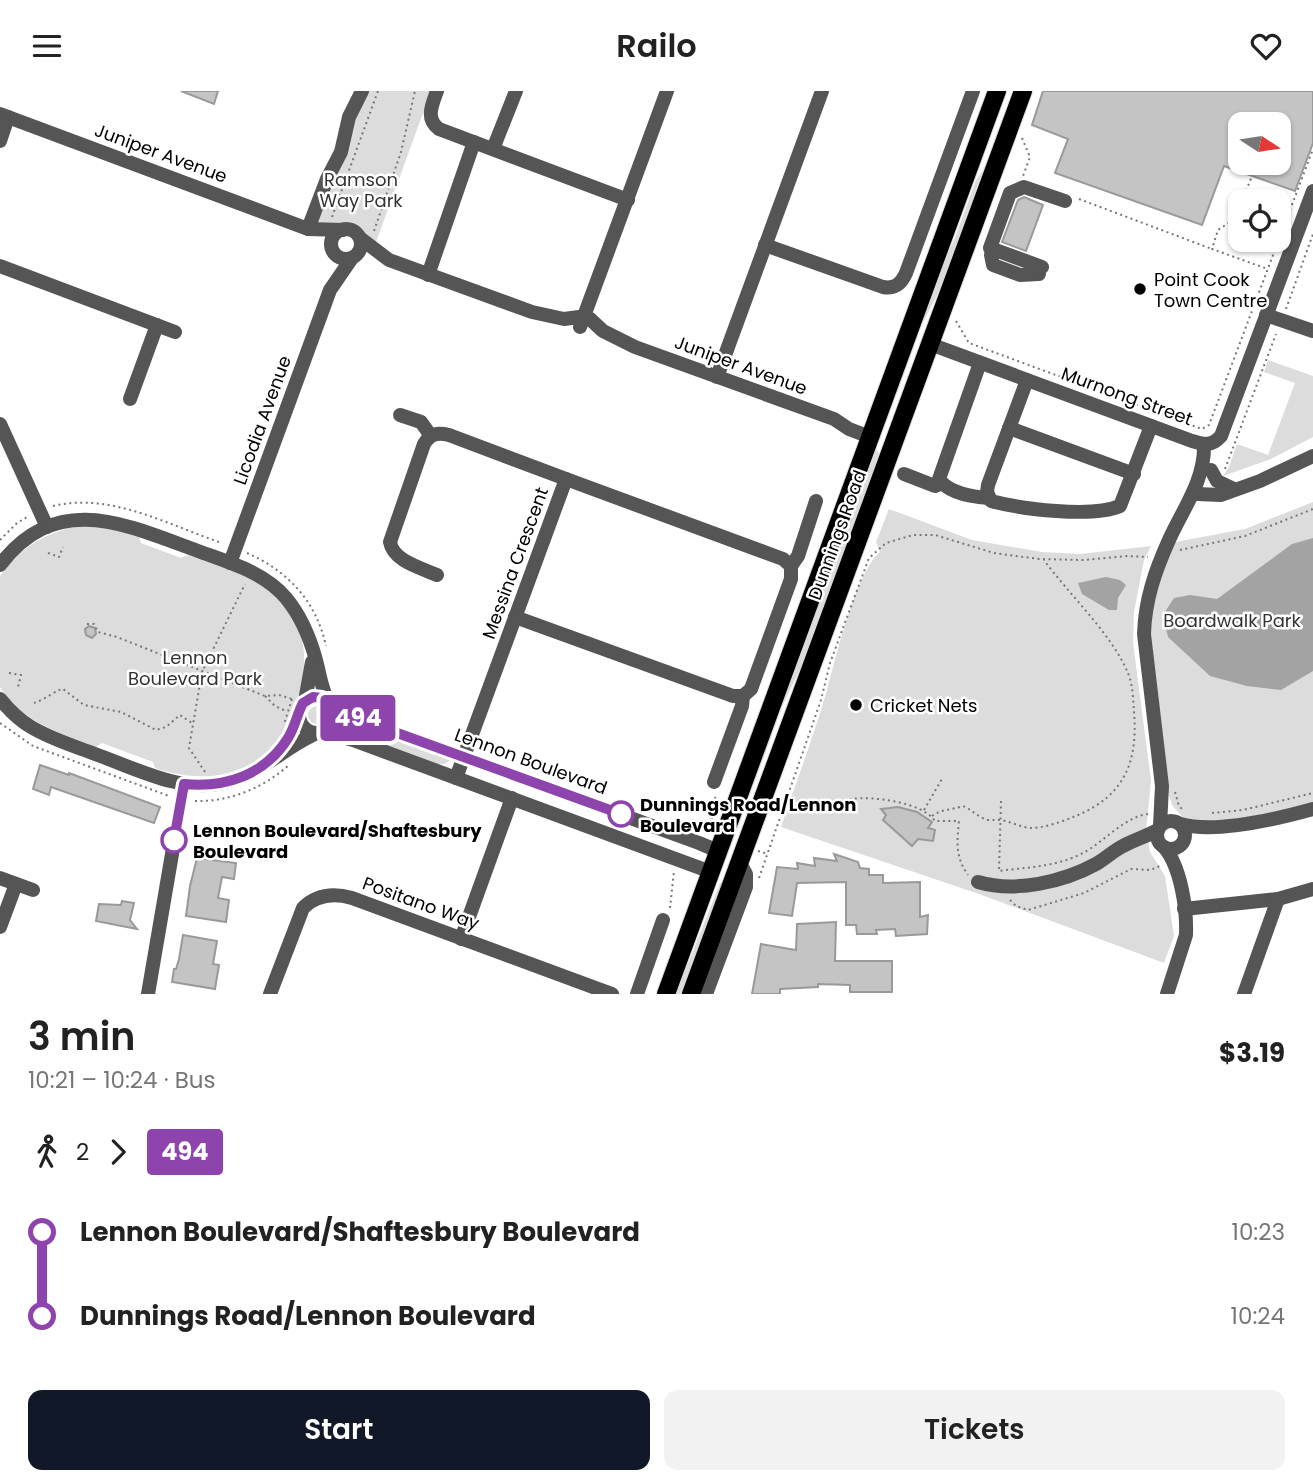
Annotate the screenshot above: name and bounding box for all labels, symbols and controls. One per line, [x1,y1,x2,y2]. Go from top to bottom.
text: Railo [616,23,697,68]
icon: menu [28,27,66,65]
icon: heart [1247,27,1285,65]
north arrow [1228,112,1292,175]
map controls [1228,112,1291,252]
street label: Juniper Avenue [91,117,231,189]
park label: Ramson Way Park [319,167,403,213]
button: locate [1228,189,1291,252]
place label: Point Cook Town Centre [1154,267,1267,313]
marker: Point Cook Town Centre [1132,281,1148,297]
street label: Juniper Avenue [671,329,811,401]
street label: Licodia Avenue [227,352,297,488]
street label: Murnong Street [1058,361,1196,431]
street label: Dunnings Road [802,467,872,603]
street label: Messina Crescent [476,484,554,642]
park label: Boardwalk Park [1163,608,1302,633]
park label: Lennon Boulevard Park [128,645,263,691]
place label: Cricket Nets [870,693,978,718]
line badge: 494 [318,695,398,741]
marker: Cricket Nets [848,697,864,713]
text: 494 [334,701,382,734]
street label: Lennon Boulevard [451,722,611,800]
place label: Dunnings Road/Lennon Boulevard [640,792,856,838]
marker: Dunnings Road/Lennon Boulevard [608,801,634,827]
place label: Lennon Boulevard/Shaftesbury Boulevard [193,818,482,864]
marker: Lennon Boulevard/Shaftesbury Boulevard [161,827,187,853]
street label: Positano Way [359,870,483,936]
text: 3 min [28,1010,135,1063]
text: $3.19 [1219,1035,1285,1071]
text: 10:21 – 10:24 · Bus [28,1064,216,1096]
icon: walk [28,1133,66,1171]
icon: forward [99,1133,137,1171]
text: 494 [161,1135,209,1168]
text: 2 [76,1136,89,1168]
text: Lennon Boulevard/Shaftesbury Boulevard [80,1214,640,1250]
text: 10:23 [1232,1216,1285,1248]
text: Dunnings Road/Lennon Boulevard [80,1298,536,1334]
text: 10:24 [1231,1300,1285,1332]
button: Start [28,1390,650,1470]
button: Tickets [664,1390,1285,1470]

